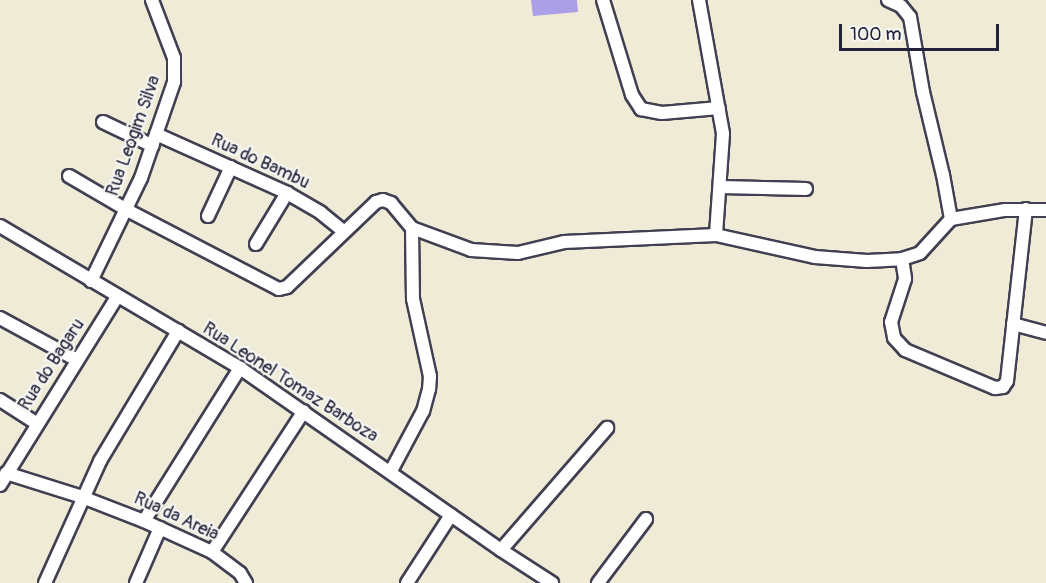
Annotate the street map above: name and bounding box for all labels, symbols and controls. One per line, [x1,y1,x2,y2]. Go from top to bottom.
scale bar [842,12,1002,50]
text: 100 m [850,23,902,46]
street label: Rua Leogim Silva [102,73,166,199]
street label: Rua do Bambu [207,130,313,194]
street label: Rua do Bagaru [14,315,90,415]
street label: Rua Leonel Tomaz Barboza [198,318,382,448]
street label: Rua da Areia [130,488,222,546]

